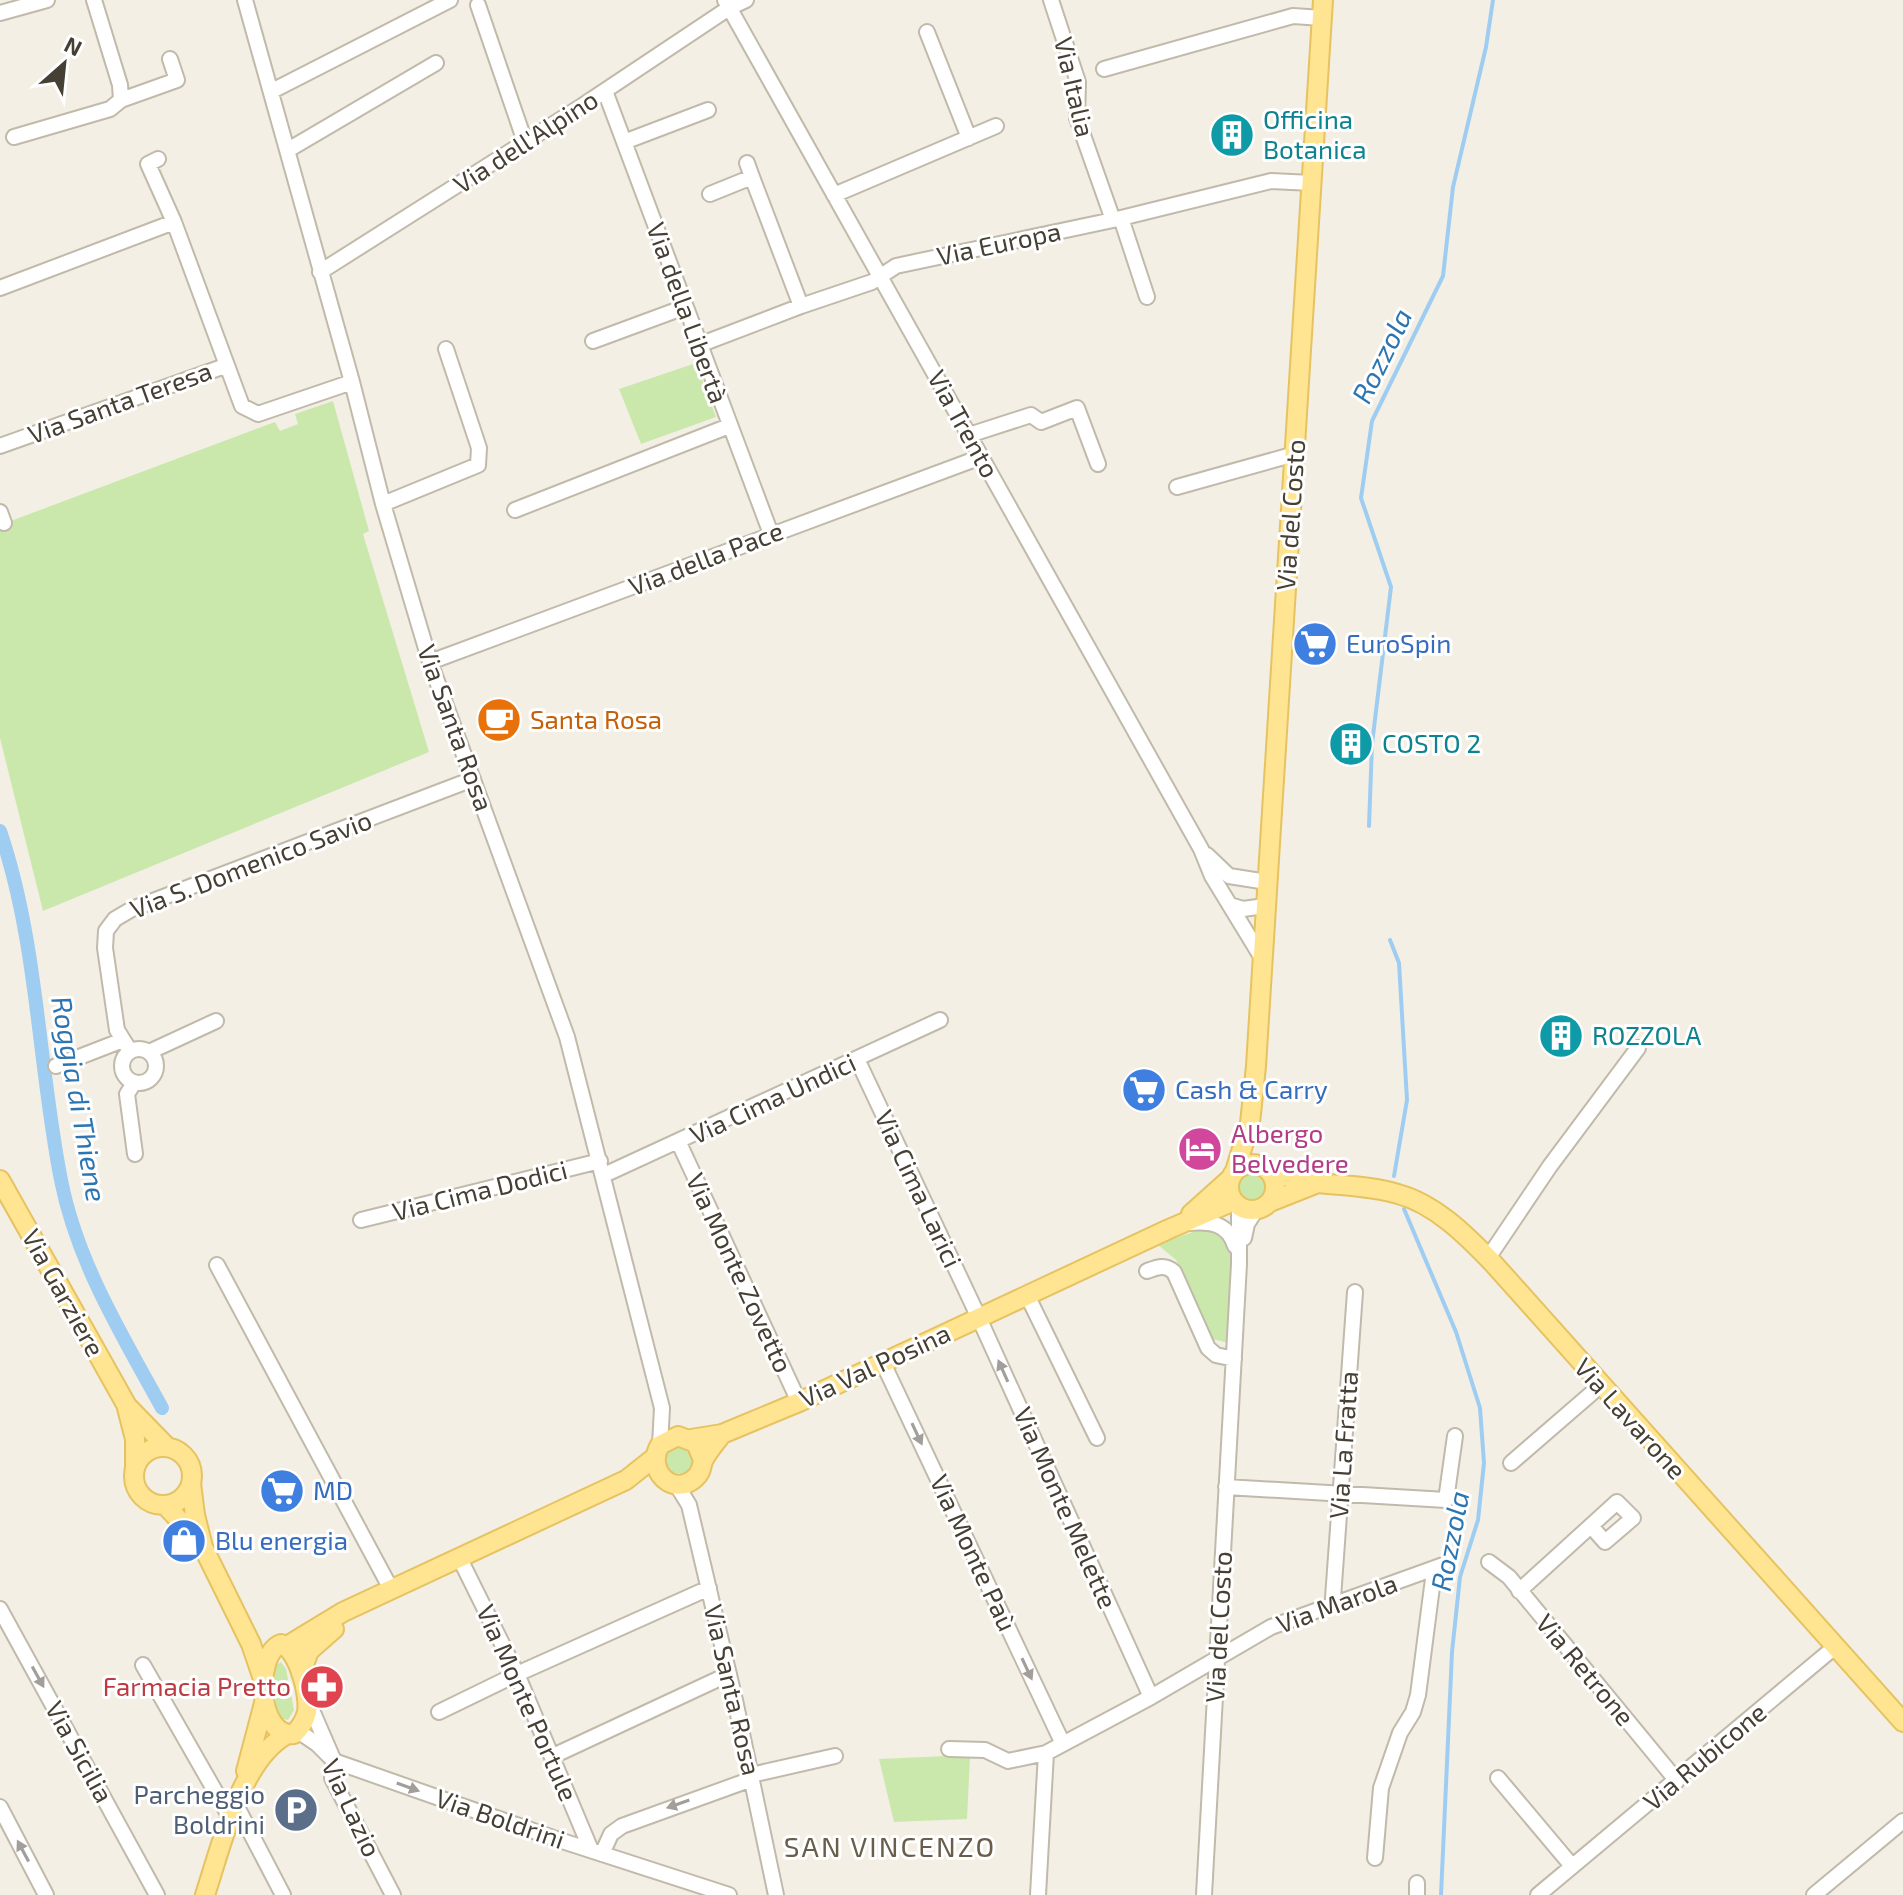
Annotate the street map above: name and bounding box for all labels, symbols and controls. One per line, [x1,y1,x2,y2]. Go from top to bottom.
north arrow [24,24,104,104]
text: N [61,30,87,60]
street label: Via Italia [1049,34,1102,140]
street label: Via dell'Alpino [447,83,603,199]
place label: Officina Botanica [1263,103,1367,164]
building icon: Officina Botanica [1208,111,1256,159]
street label: Via Europa [934,214,1064,271]
street label: Via della Libertà [641,218,735,407]
water label: Rozzola [1344,303,1419,408]
street label: Via Santa Teresa [23,354,216,449]
street label: Via Trento [922,364,1007,483]
street label: Via del Costo [1269,438,1310,592]
street label: Via della Pace [624,514,787,601]
supermarket icon: EuroSpin [1291,620,1339,668]
place label: EuroSpin [1346,627,1451,658]
street label: Via Santa Rosa [412,640,501,815]
cafe icon: Santa Rosa [475,696,523,744]
place label: Santa Rosa [530,703,662,734]
building icon: COSTO 2 [1327,720,1375,768]
place label: COSTO 2 [1382,727,1481,758]
street label: Via S. Domenico Savio [125,803,375,924]
water label: Roggia di Thiene [45,993,115,1204]
building icon: ROZZOLA [1537,1012,1585,1060]
place label: ROZZOLA [1592,1019,1701,1050]
street label: Via Cima Undici [685,1046,860,1150]
supermarket icon: Cash & Carry [1120,1066,1168,1114]
place label: Cash & Carry [1175,1073,1328,1104]
street label: Via Cima Larici [869,1105,969,1272]
place label: Albergo Belvedere [1231,1117,1349,1178]
hotel icon: Albergo Belvedere [1176,1125,1224,1173]
street label: Via Cima Dodici [389,1153,570,1226]
street label: Via Monte Zovetto [681,1168,800,1377]
street label: Via Garziere [17,1223,112,1361]
street label: Via Val Posina [794,1316,955,1413]
street label: Via Lavarone [1569,1351,1693,1485]
one-way arrow [996,1360,1010,1383]
street label: Via La Fratta [1322,1370,1363,1520]
street label: Via Monte Melette [1008,1402,1125,1613]
one-way arrow [910,1422,924,1445]
supermarket icon: MD [258,1467,306,1515]
street label: Via Monte Paù [925,1469,1024,1636]
place label: MD [313,1474,353,1505]
water label: Rozzola [1423,1488,1475,1594]
shop icon: Blu energia [160,1517,208,1565]
place label: Blu energia [215,1524,348,1555]
street label: Via del Costo [1198,1550,1237,1703]
street label: Via Marola [1272,1566,1401,1639]
street label: Via Monte Portule [471,1599,586,1805]
street label: Via Santa Rosa [699,1601,768,1778]
street label: Via Retrone [1531,1607,1642,1731]
one-way arrow [1020,1657,1034,1681]
pharmacy icon: Farmacia Pretto [298,1663,346,1711]
one-way arrow [31,1666,45,1688]
place label: Farmacia Pretto [103,1670,291,1701]
street label: Via Sicilia [40,1695,121,1807]
street label: Via Rubicone [1636,1695,1772,1816]
street label: Via Lazio [316,1753,388,1861]
place label: Parcheggio Boldrini [133,1778,265,1839]
street label: Via Boldrini [432,1781,569,1854]
one-way arrow [396,1782,420,1794]
parking icon: Parcheggio Boldrini [272,1786,320,1834]
one-way arrow [666,1799,690,1811]
district label: SAN VINCENZO [784,1829,996,1863]
one-way arrow [17,1839,30,1862]

